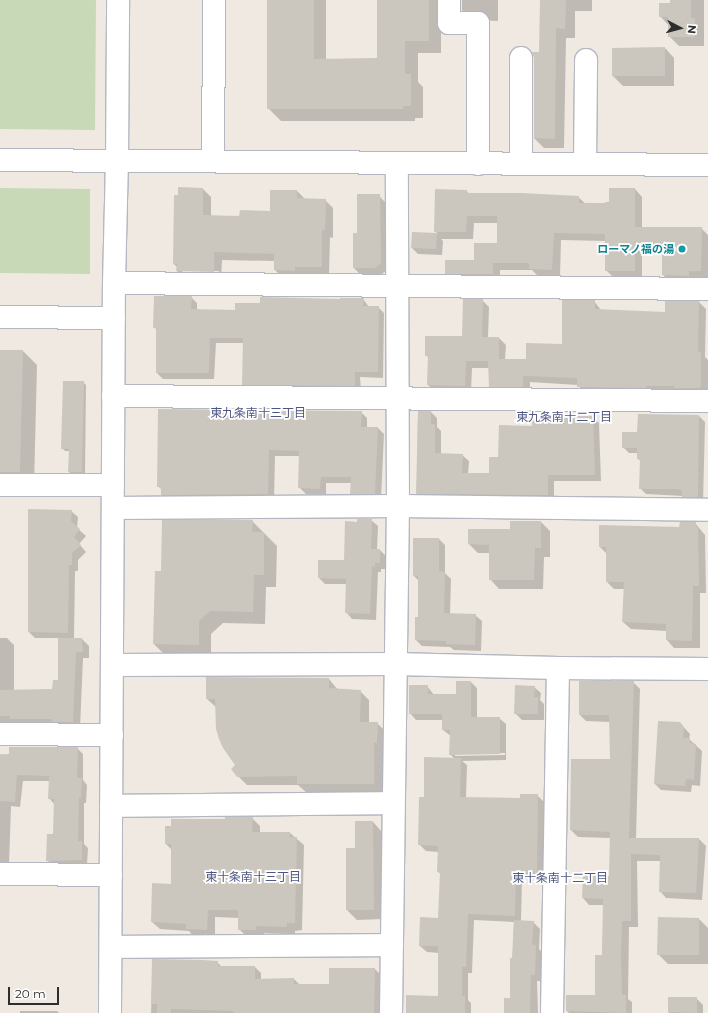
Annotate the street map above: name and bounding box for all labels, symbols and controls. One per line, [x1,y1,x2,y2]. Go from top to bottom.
north arrow [660,8,700,48]
text: N [685,24,699,34]
place label: ローマノ福の湯 [597,242,674,256]
marker: ローマノ福の湯 [677,244,687,254]
district label: 東九条南十三丁目 [210,406,306,420]
district label: 東九条南十二丁目 [516,410,612,424]
district label: 東十条南十三丁目 [205,870,301,884]
district label: 東十条南十二丁目 [512,871,608,885]
scale bar [10,979,61,1005]
text: 20 m [15,986,46,1001]

